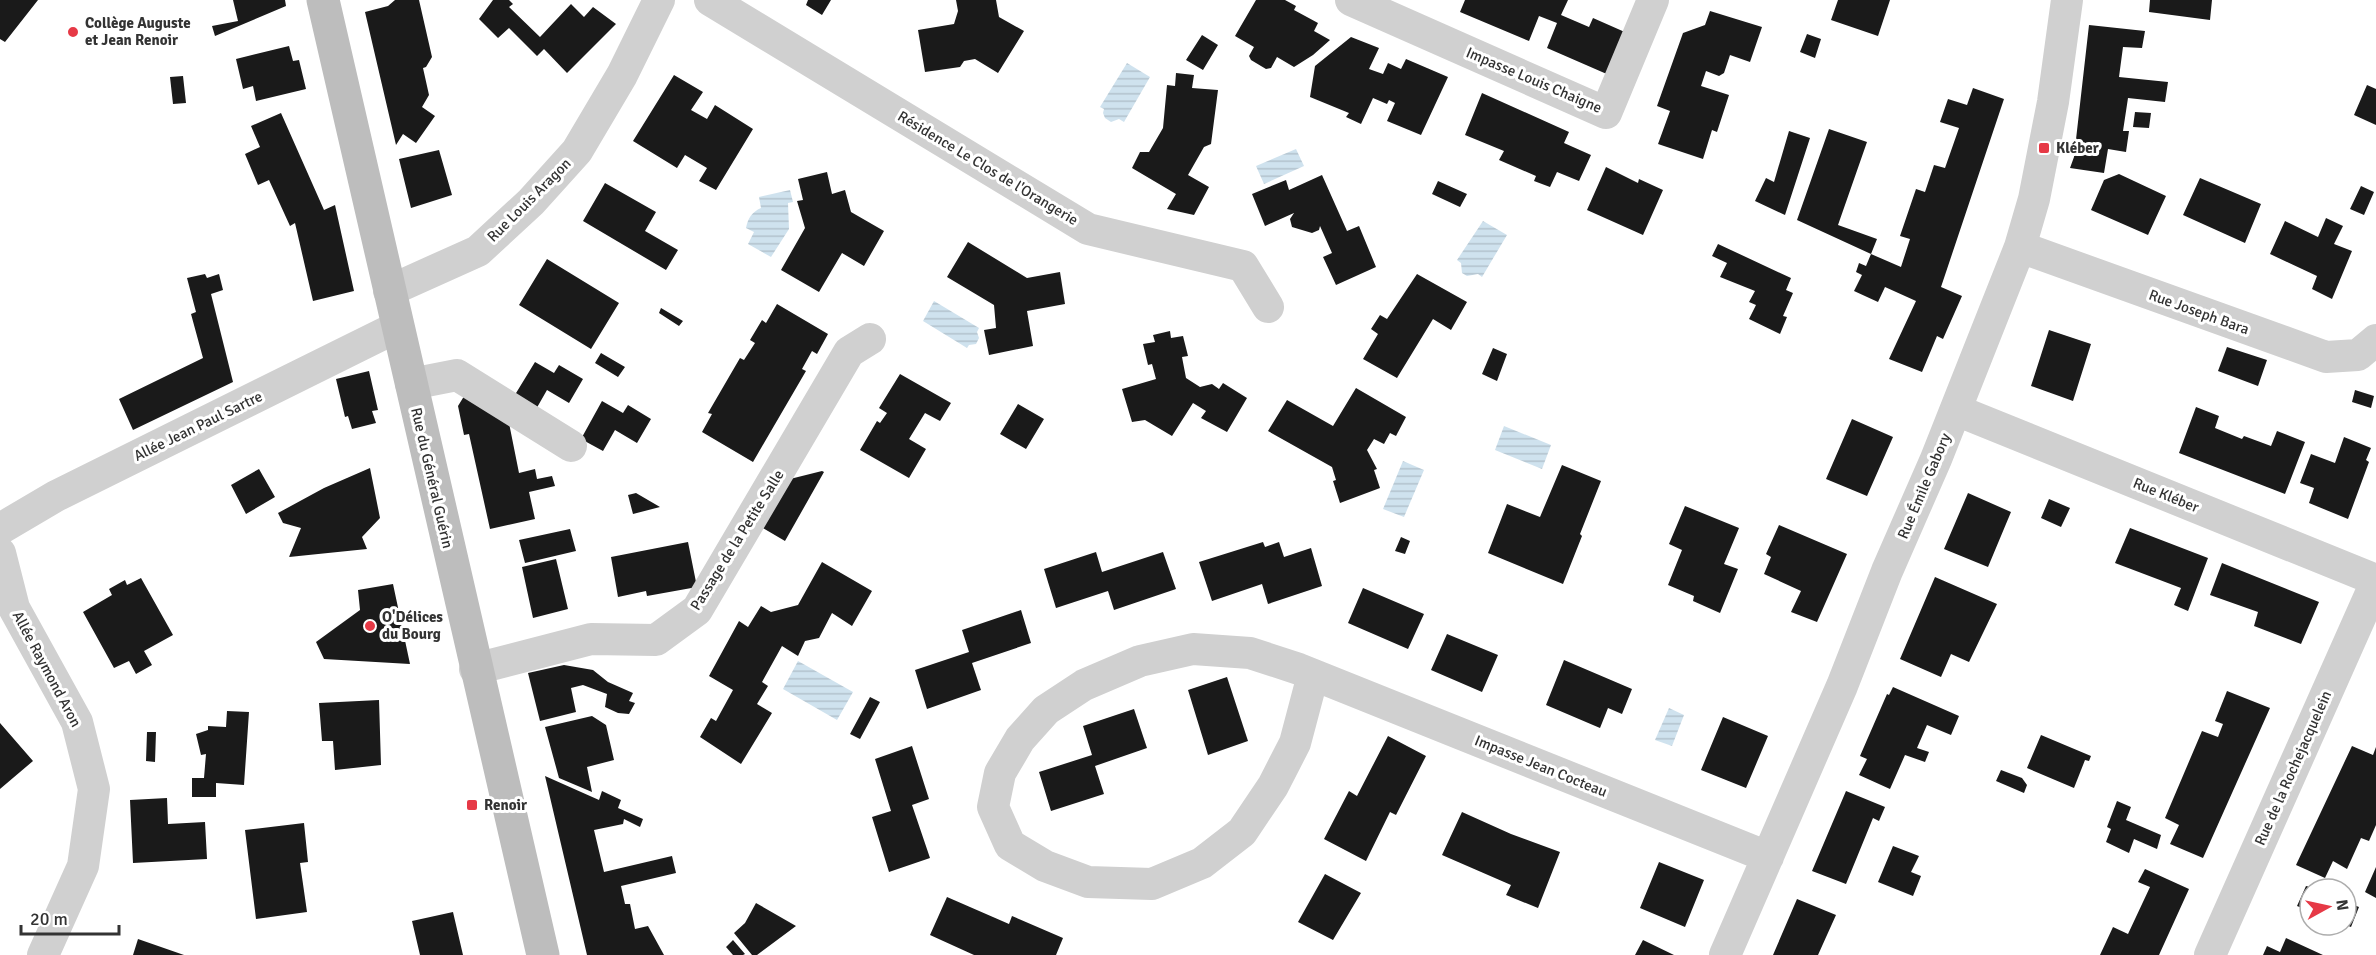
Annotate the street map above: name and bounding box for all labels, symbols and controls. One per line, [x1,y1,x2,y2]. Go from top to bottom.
place label: Collège Auguste et Jean Renoir [85,14,191,49]
marker: Collège Auguste et Jean Renoir [66,25,80,39]
street label: Impasse Louis Chaigne [1463,43,1605,117]
street label: Résidence Le Clos de l'Orangerie [895,107,1081,229]
place label: Kléber [2056,139,2099,157]
marker: Kléber [2037,141,2051,155]
street label: Rue Louis Aragon [483,154,575,246]
street label: Rue Joseph Bara [2146,286,2252,338]
street label: Allée Jean Paul Sartre [131,387,265,465]
street label: Rue du Général Guérin [407,406,457,550]
street label: Rue Émile Gabory [1893,430,1954,542]
street label: Passage de la Petite Salle [686,466,788,614]
street label: Rue Kléber [2131,474,2202,517]
street label: Allée Raymond Aron [9,608,85,730]
place label: O'Délices du Bourg [382,608,443,643]
marker: O'Délices du Bourg [363,619,377,633]
street label: Rue de la Rochejacquelein [2251,688,2335,848]
street label: Impasse Jean Cocteau [1472,731,1610,801]
place label: Renoir [484,796,527,814]
marker: Renoir [465,798,479,812]
north arrow [2298,877,2358,937]
scale bar [21,898,118,936]
text: N [2331,898,2353,912]
text: 20 m [30,908,68,930]

